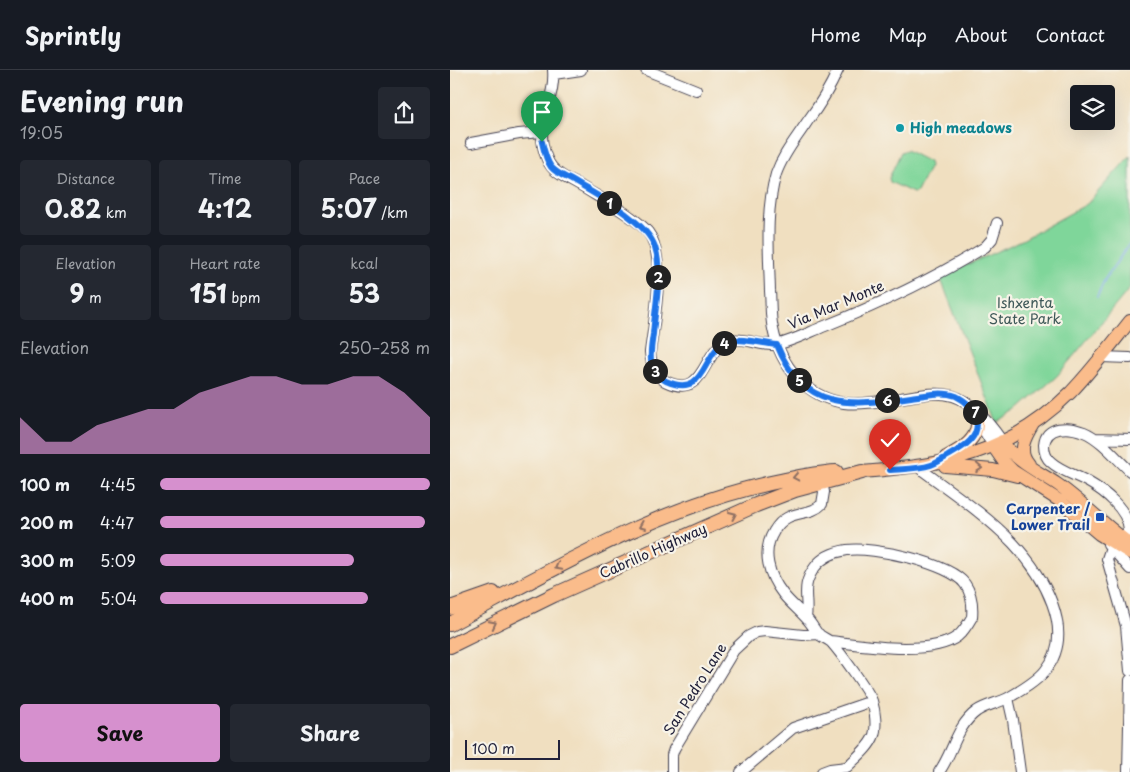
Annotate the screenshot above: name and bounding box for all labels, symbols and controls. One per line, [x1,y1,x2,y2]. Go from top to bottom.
text: Sprintly [25,17,121,53]
text: Home [810,21,860,48]
text: Map [888,21,927,48]
text: About [955,21,1007,48]
text: Contact [1035,21,1105,48]
text: Evening run [20,79,184,122]
map controls [1070,85,1115,130]
button: layers [1070,85,1115,130]
button: share [378,87,430,139]
pin [521,91,563,142]
icon: arrive [528,98,556,126]
place label: High meadows [910,117,1012,138]
text: 19:05 [20,120,63,144]
marker: High meadows [894,122,906,134]
text: Distance [56,168,115,189]
text: Time [208,168,242,189]
text: Pace [349,168,380,189]
text: 0.82 [44,189,101,227]
text: 4:12 [198,189,252,227]
text: 5:07 [321,189,377,227]
pin: 1 [596,190,622,216]
text: 1 [606,193,613,214]
text: km [101,202,127,223]
text: /km [377,202,408,223]
text: Elevation [55,253,116,274]
text: Heart rate [190,253,260,274]
text: kcal [350,253,378,274]
pin: 2 [646,264,670,290]
text: 2 [654,267,663,288]
text: 9 [70,274,84,312]
text: 151 [190,274,227,312]
text: 53 [348,274,380,312]
street label: Via Mar Monte [785,275,887,334]
text: m [84,287,102,308]
text: bpm [227,287,260,308]
park label: Ishxenta State Park [989,292,1062,329]
pin: 4 [712,330,736,356]
text: 4 [720,333,729,354]
text: Elevation [20,335,89,359]
text: 250–258 m [339,335,430,359]
pin: 3 [642,358,668,384]
text: 3 [651,361,660,382]
pin: 5 [786,368,812,392]
text: 5 [795,370,804,391]
pin: 6 [874,388,900,412]
text: 6 [883,390,892,411]
pin: 7 [962,400,988,424]
text: 7 [971,402,980,423]
pin [869,419,911,470]
icon: check [876,426,904,454]
one-way arrow [975,463,983,474]
text: 100 m [20,472,70,496]
text: 4:45 [100,472,136,496]
one-way arrow [792,472,801,482]
place label: Carpenter / Lower Trail [1006,498,1090,535]
text: 200 m [20,510,74,534]
text: 4:47 [100,510,134,534]
one-way arrow [728,511,737,522]
marker: Carpenter / Lower Trail [1094,511,1106,523]
street label: Cabrillo Highway [596,517,710,584]
one-way arrow [638,519,647,530]
text: 300 m [20,548,74,572]
text: 5:09 [100,548,136,572]
one-way arrow [554,561,563,571]
text: 400 m [20,586,74,610]
text: 5:04 [100,586,137,610]
one-way arrow [488,620,497,630]
street label: San Pedro Lane [658,639,731,739]
button: Save [20,704,220,762]
button: Share [230,704,430,762]
scale bar [465,737,560,760]
text: 100 m [472,738,515,759]

